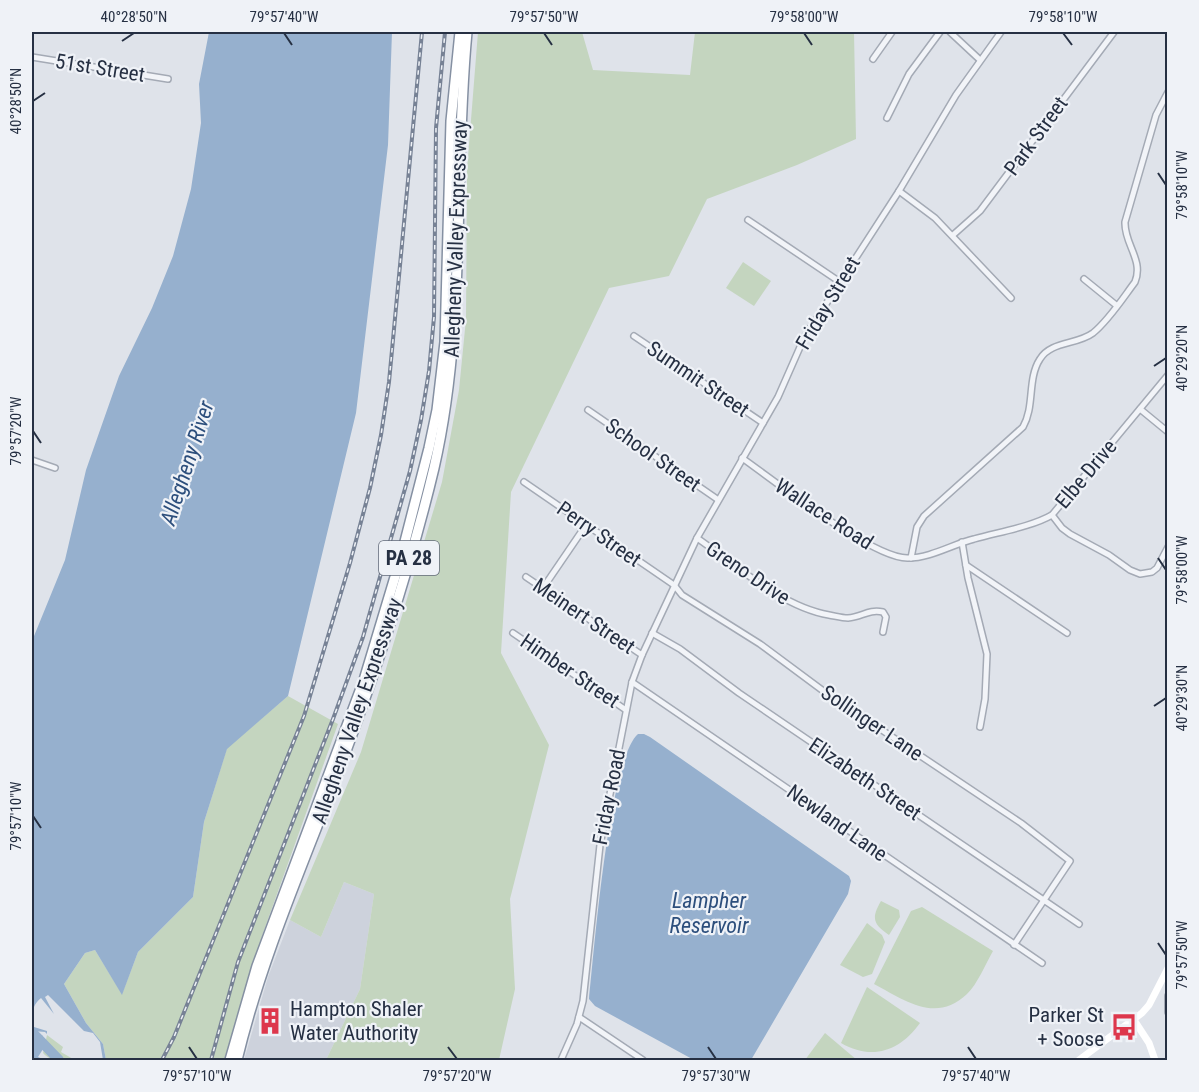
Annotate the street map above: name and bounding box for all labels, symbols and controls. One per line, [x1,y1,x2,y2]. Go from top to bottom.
text: 40°28'50"N [101,8,167,26]
text: 79°57'40"W [250,8,319,26]
text: 79°57'50"W [510,8,579,26]
text: 79°58'00"W [770,8,839,26]
text: 79°58'10"W [1029,8,1098,26]
street label: 51st Street [53,49,147,87]
text: 40°28'50"N [7,68,25,134]
street label: Park Street [999,92,1073,180]
street label: Allegheny Valley Expressway [440,120,472,358]
text: 79°58'10"W [1173,150,1191,219]
street label: Friday Street [791,252,865,354]
text: 40°29'20"N [1173,325,1191,391]
street label: Summit Street [642,336,754,422]
text: 79°57'20"W [7,396,25,465]
water label: Allegheny River [155,397,219,529]
street label: School Street [601,413,705,497]
street label: Elbe Drive [1050,435,1122,513]
street label: Wallace Road [771,473,877,555]
street label: Perry Street [552,496,646,572]
text: 79°58'00"W [1173,535,1191,604]
street label: Greno Drive [702,536,795,610]
road number: PA 28 [379,541,439,575]
street label: Meinert Street [528,573,640,659]
street label: Allegheny Valley Expressway [307,595,407,827]
street label: Himber Street [516,629,624,713]
text: 40°29'30"N [1173,665,1191,731]
street label: Sollinger Lane [817,680,928,766]
street label: Elizabeth Street [804,733,926,825]
street label: Friday Road [588,747,630,847]
street label: Newland Lane [782,780,892,866]
text: 79°57'10"W [7,781,25,850]
water label: Lampher Reservoir [670,888,749,938]
text: 79°57'50"W [1173,920,1191,989]
place label: Hampton Shaler Water Authority [290,997,423,1045]
place label: Parker St + Soose [1029,1003,1104,1051]
building icon: Hampton Shaler Water Authority [255,1006,285,1036]
bus stop icon: Parker St + Soose [1109,1012,1139,1042]
text: 79°57'10"W [163,1067,232,1085]
text: 79°57'20"W [423,1067,492,1085]
text: 79°57'30"W [682,1067,751,1085]
text: 79°57'40"W [942,1067,1011,1085]

